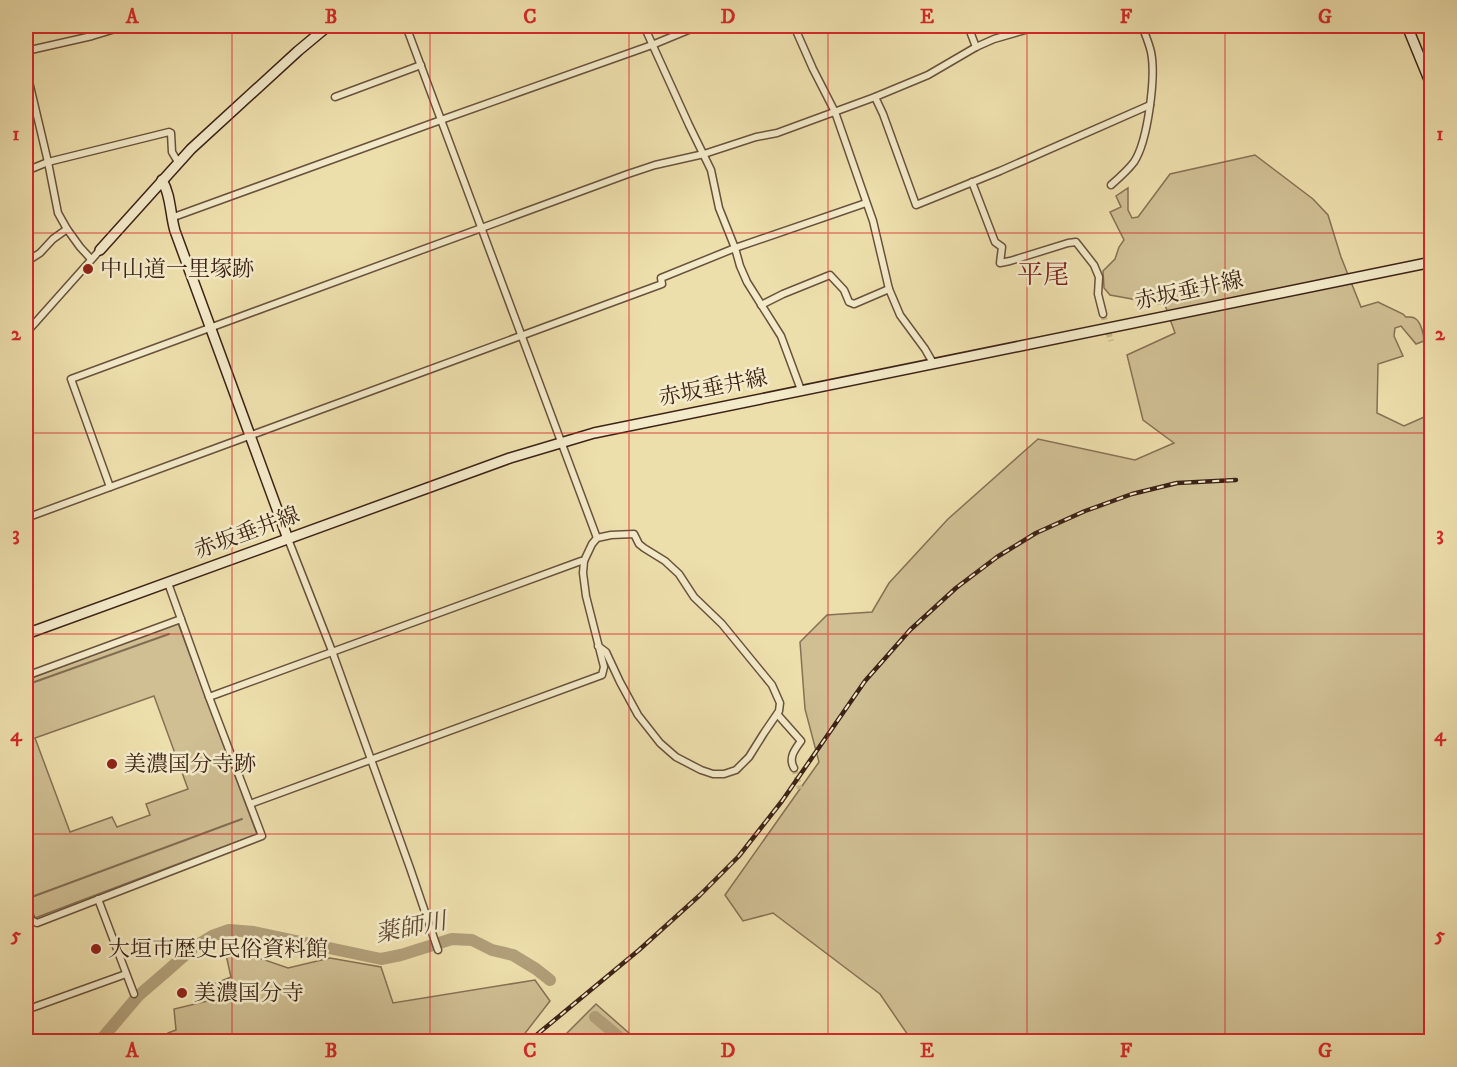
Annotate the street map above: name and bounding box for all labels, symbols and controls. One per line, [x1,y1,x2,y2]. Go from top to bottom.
text: A [125,5,140,30]
text: B [325,5,337,30]
text: C [523,5,537,30]
text: D [721,5,736,30]
text: E [920,5,934,30]
text: F [1120,5,1133,30]
text: G [1318,5,1332,30]
text: 1 [12,122,20,147]
text: 1 [1436,122,1444,147]
place label: 中山道一里塚跡 [100,256,254,283]
district label: 平尾 [1017,259,1069,292]
marker: 中山道一里塚跡 [81,262,95,276]
street label: 赤坂垂井線 [1132,266,1246,316]
text: 2 [11,322,22,347]
text: 2 [1435,322,1446,347]
street label: 赤坂垂井線 [656,364,770,412]
street label: 赤坂垂井線 [191,502,303,564]
text: 3 [12,522,20,547]
text: 3 [1436,522,1444,547]
text: 4 [10,723,23,748]
text: 4 [1434,723,1447,748]
place label: 美濃国分寺跡 [124,751,256,778]
marker: 美濃国分寺跡 [105,757,119,771]
water label: 薬師川 [373,906,452,950]
text: 5 [10,923,21,948]
text: 5 [1434,923,1445,948]
place label: 大垣市歴史民俗資料館 [108,936,328,963]
marker: 大垣市歴史民俗資料館 [89,942,103,956]
place label: 美濃国分寺 [194,980,304,1007]
marker: 美濃国分寺 [175,986,189,1000]
text: A [125,1039,140,1064]
text: B [325,1039,337,1064]
text: C [523,1039,537,1064]
text: D [721,1039,736,1064]
text: E [920,1039,934,1064]
text: F [1120,1039,1133,1064]
text: G [1318,1039,1332,1064]

